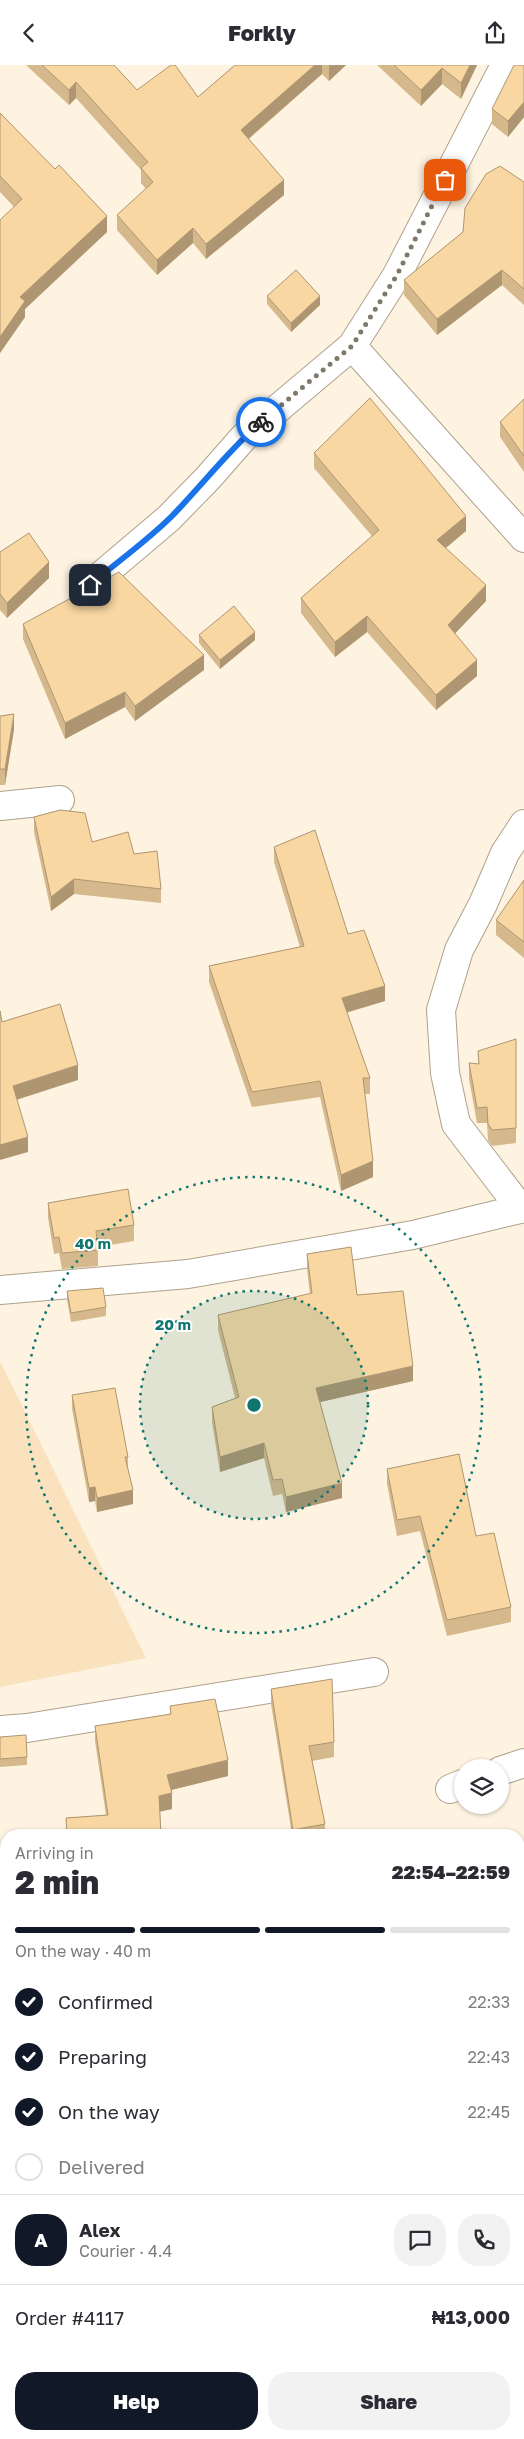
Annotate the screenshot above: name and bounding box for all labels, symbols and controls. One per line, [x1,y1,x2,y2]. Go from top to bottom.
icon: back [15,19,43,47]
text: Forkly [228,19,296,46]
icon: share [481,19,509,47]
pin [424,159,466,201]
icon: bag [431,166,459,194]
courier [236,397,286,447]
icon: bike [247,408,275,436]
pin [69,564,111,606]
icon: home [76,571,104,599]
text: 40 m [75,1234,111,1252]
text: 20 m [155,1315,191,1333]
centre of rings [245,1396,263,1414]
map controls [454,1759,509,1814]
button: layers [454,1759,509,1814]
text: Arriving in [15,1843,94,1863]
text: 22:54–22:59 [392,1860,510,1883]
text: 2 min [15,1863,99,1901]
text: On the way · 40 m [15,1941,151,1961]
icon: check [15,1988,43,2016]
text: Confirmed [58,1990,153,2013]
text: 22:33 [468,1992,510,2012]
icon: check [15,2043,43,2071]
text: Preparing [58,2045,147,2068]
text: 22:43 [468,2047,510,2067]
icon: check [15,2098,43,2126]
text: On the way [58,2100,160,2123]
text: 22:45 [468,2102,510,2122]
text: Delivered [58,2155,145,2178]
button: chat [394,2214,446,2266]
button: phone [458,2214,510,2266]
text: Alex [79,2218,120,2241]
text: A [34,2228,48,2251]
text: Courier · 4.4 [79,2241,172,2261]
text: ₦13,000 [432,2305,510,2328]
text: Order #4117 [15,2306,124,2329]
button: Help [15,2372,258,2430]
button: Share [268,2372,510,2430]

